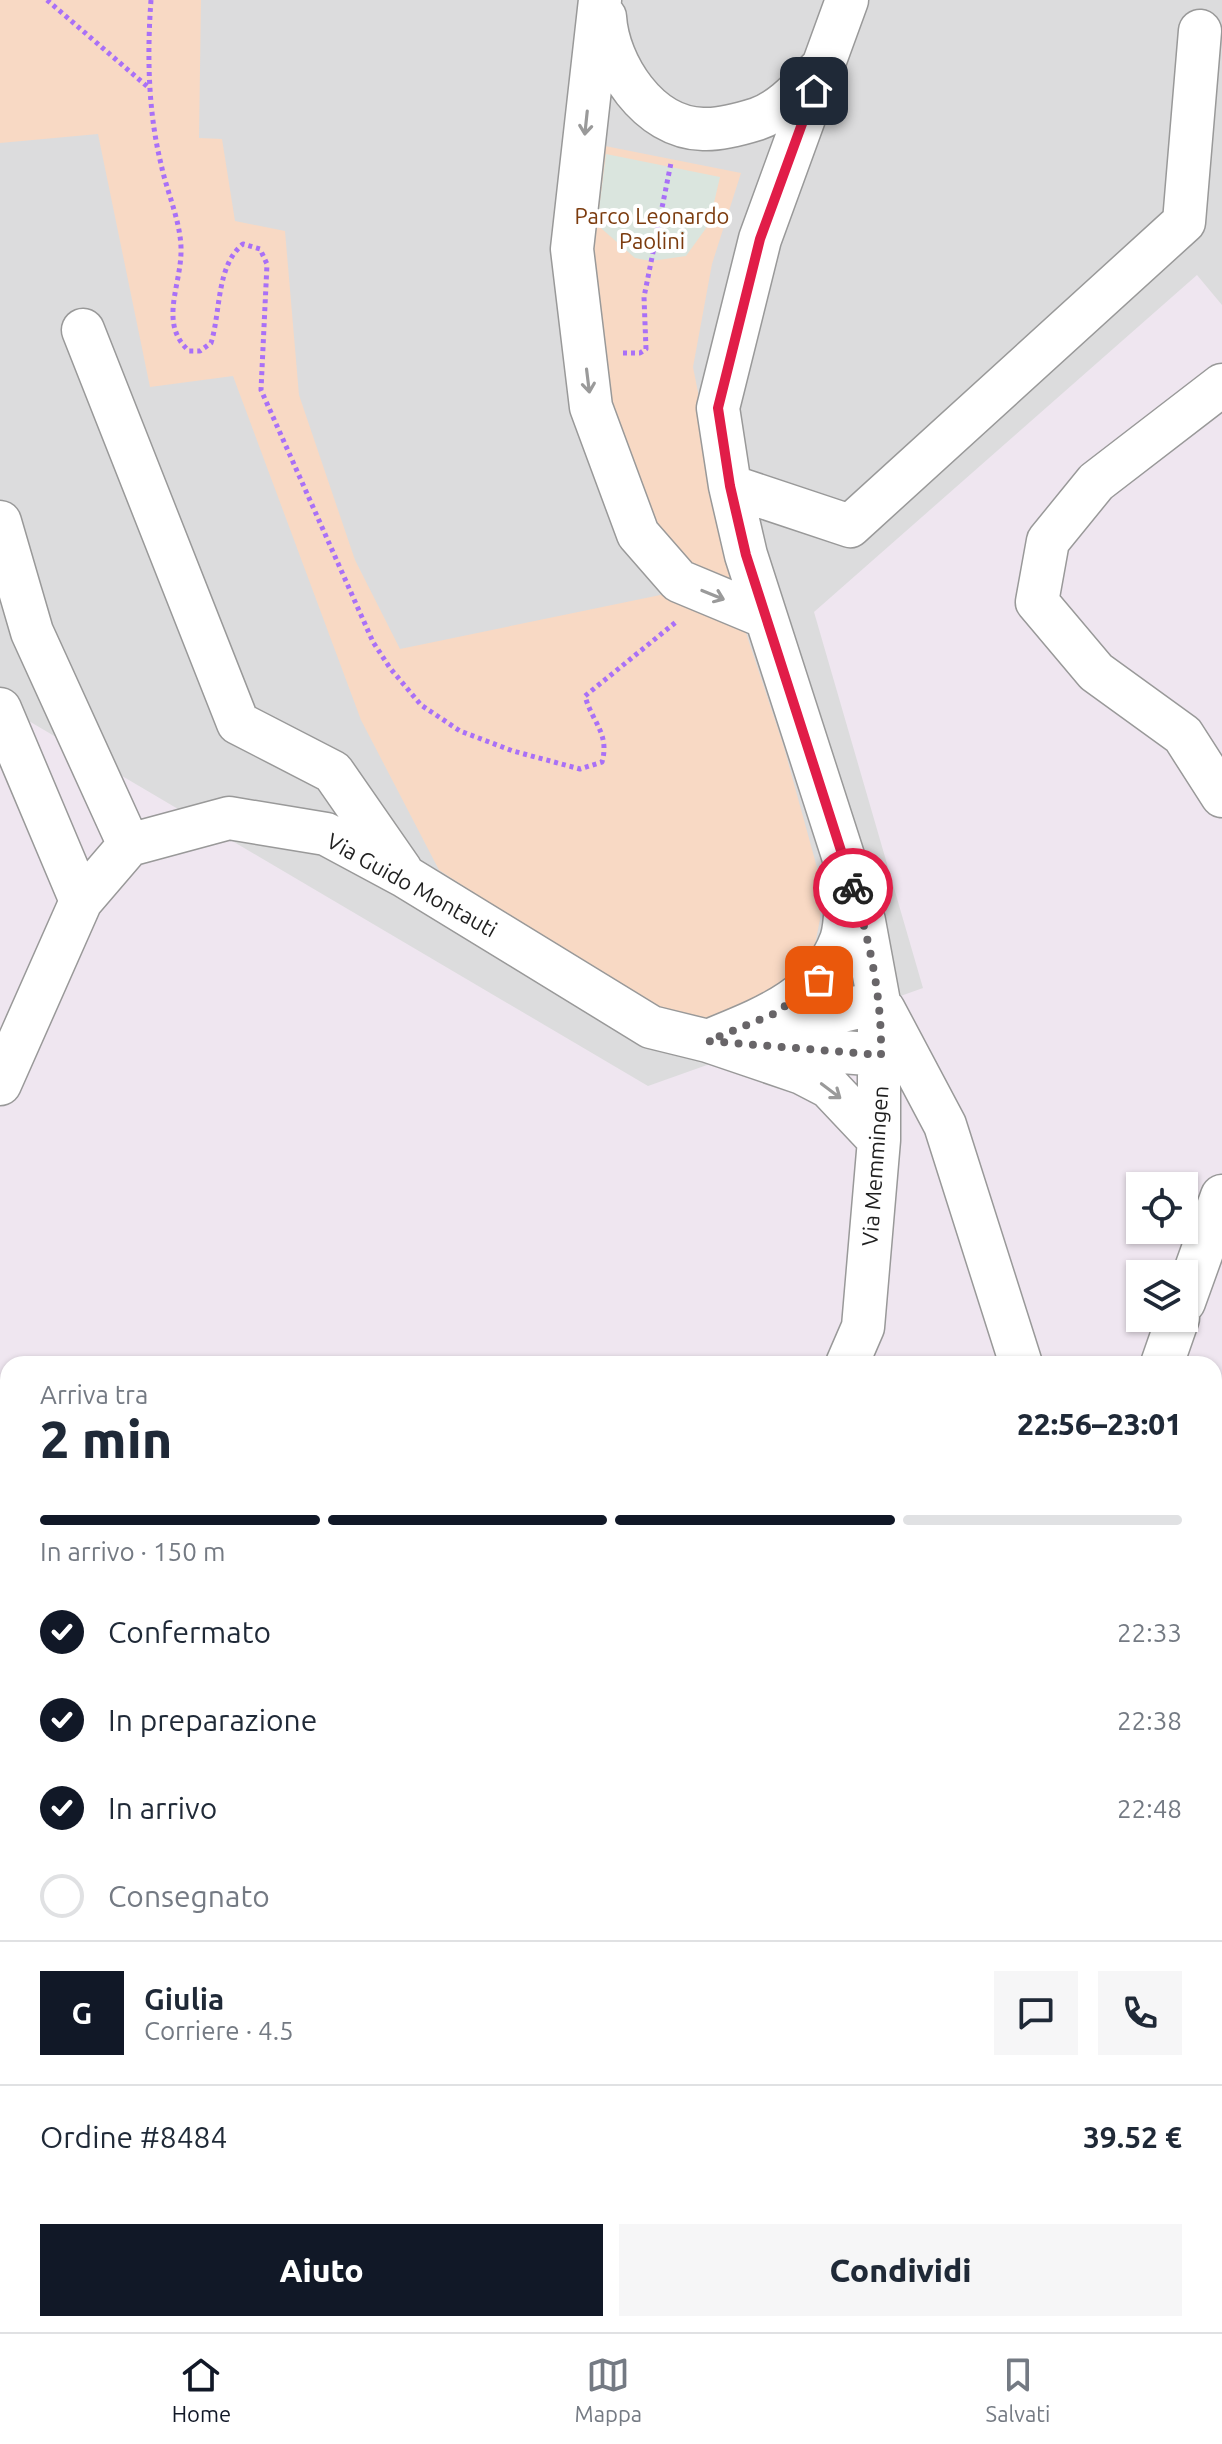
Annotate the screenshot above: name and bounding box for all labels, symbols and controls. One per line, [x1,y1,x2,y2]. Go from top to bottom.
pin [780,57,848,125]
icon: home [792,69,836,113]
one-way arrow [579,109,594,136]
park label: Parco Leonardo Paolini [575,203,729,253]
one-way arrow [581,368,596,393]
one-way arrow [700,588,725,603]
street label: Via Guido Montauti [323,827,502,942]
courier [813,848,893,928]
icon: bike [831,866,875,910]
pin [785,946,853,1014]
icon: bag [797,958,841,1002]
one-way arrow [820,1082,841,1099]
street label: Via Memmingen [856,1085,893,1247]
map controls [1126,1172,1198,1332]
button: locate [1126,1172,1198,1244]
button: layers [1126,1260,1198,1332]
text: Arriva tra [40,1380,148,1409]
text: 22:56–23:01 [1017,1407,1182,1441]
text: 2 min [40,1410,172,1468]
text: In arrivo · 150 m [40,1537,225,1566]
icon: check [40,1610,84,1654]
text: Confermato [108,1615,271,1649]
text: 22:33 [1117,1618,1182,1647]
icon: check [40,1698,84,1742]
text: In preparazione [108,1703,317,1737]
text: 22:38 [1117,1706,1182,1735]
icon: check [40,1786,84,1830]
text: In arrivo [108,1791,217,1825]
text: 22:48 [1117,1794,1182,1823]
text: Consegnato [108,1879,270,1913]
button: chat [994,1971,1078,2055]
button: phone [1098,1971,1182,2055]
text: Giulia [144,1982,224,2016]
text: G [72,1996,92,2030]
text: Corriere · 4.5 [144,2016,294,2045]
text: Ordine #8484 [40,2120,227,2154]
text: 39.52 € [1083,2120,1182,2154]
button: Aiuto [40,2224,603,2316]
button: Condividi [619,2224,1182,2316]
tab: Home [172,2353,231,2426]
tab: Mappa [575,2353,642,2426]
tab: Salvati [986,2353,1050,2426]

